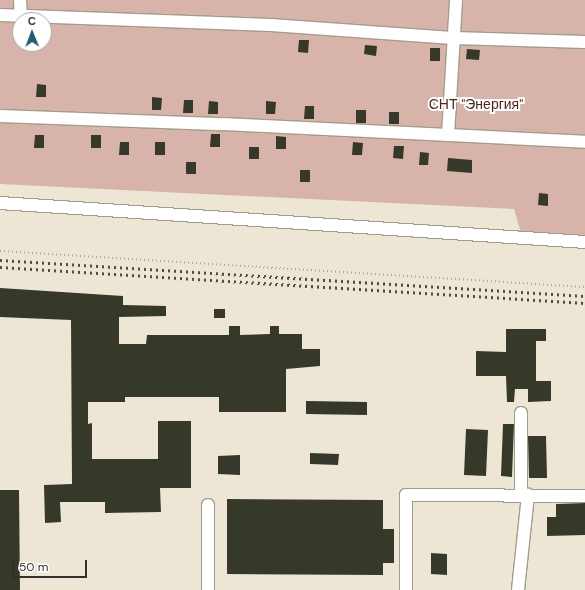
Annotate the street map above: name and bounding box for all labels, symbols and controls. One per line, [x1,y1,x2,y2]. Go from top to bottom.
north arrow [12,12,52,52]
text: С [28,14,36,28]
park label: СНТ "Энергия" [429,96,523,112]
scale bar [14,552,89,578]
text: 50 m [19,559,48,575]

